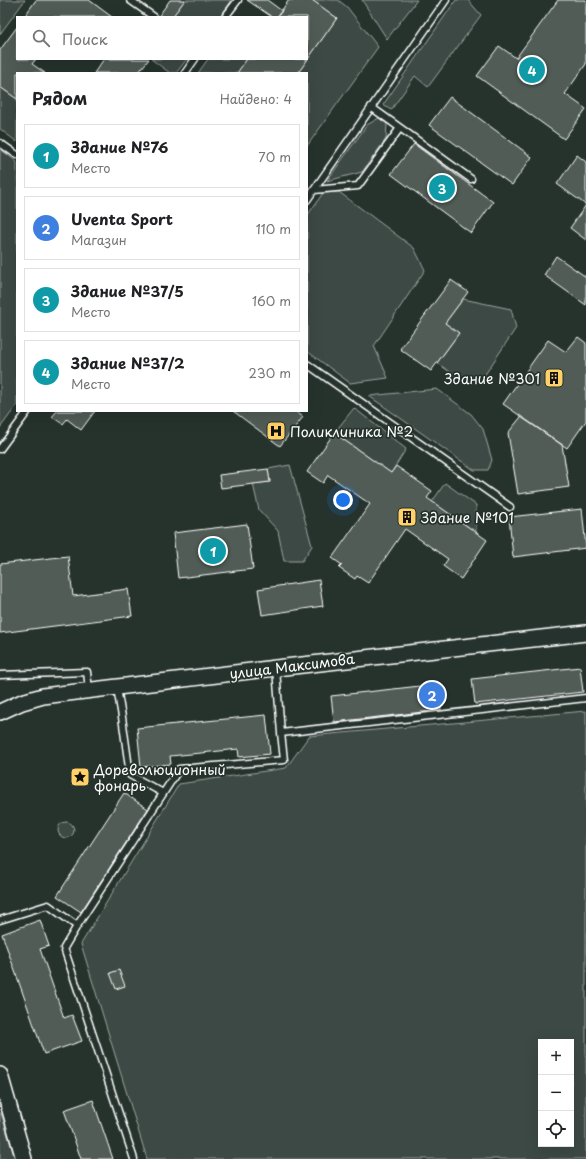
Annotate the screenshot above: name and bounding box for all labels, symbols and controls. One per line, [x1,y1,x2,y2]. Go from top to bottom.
search box [16,16,308,60]
icon: search [30,27,52,49]
text: Поиск [62,27,108,50]
pin: 4 [519,55,545,85]
text: Рядом [32,85,87,111]
text: Найдено: 4 [220,89,292,108]
text: Здание №76 [71,135,168,158]
text: 1 [43,147,49,166]
text: 70 m [258,147,291,166]
text: Место [71,158,111,177]
pin: 3 [429,173,455,203]
text: Uventa Sport [71,207,173,230]
text: 2 [41,219,51,238]
text: 110 m [256,219,291,238]
text: Магазин [71,230,127,249]
text: Здание №37/5 [71,279,184,302]
text: 3 [42,291,50,310]
text: 160 m [252,291,291,310]
text: Место [71,302,111,321]
text: Здание №37/2 [71,351,185,374]
text: 4 [42,363,50,382]
text: 230 m [249,363,291,382]
building icon: Здание №301 [543,367,565,389]
place label: Здание №301 [444,368,540,389]
text: Место [71,374,111,393]
hospital icon: Поликлиника №2 [265,420,287,442]
place label: Поликлиника №2 [290,421,414,442]
your location [333,490,353,510]
building icon: Здание №101 [396,506,418,528]
place label: Здание №101 [421,507,514,528]
pin: 1 [200,536,226,566]
street label: улица Максимова [228,648,356,684]
pin: 2 [419,680,445,710]
place label: Дореволюционный фонарь [93,759,226,796]
place icon: Дореволюционный фонарь [69,766,91,788]
map controls [538,1039,574,1147]
button: + [538,1039,574,1075]
button: − [538,1075,574,1111]
button: locate [538,1111,574,1147]

